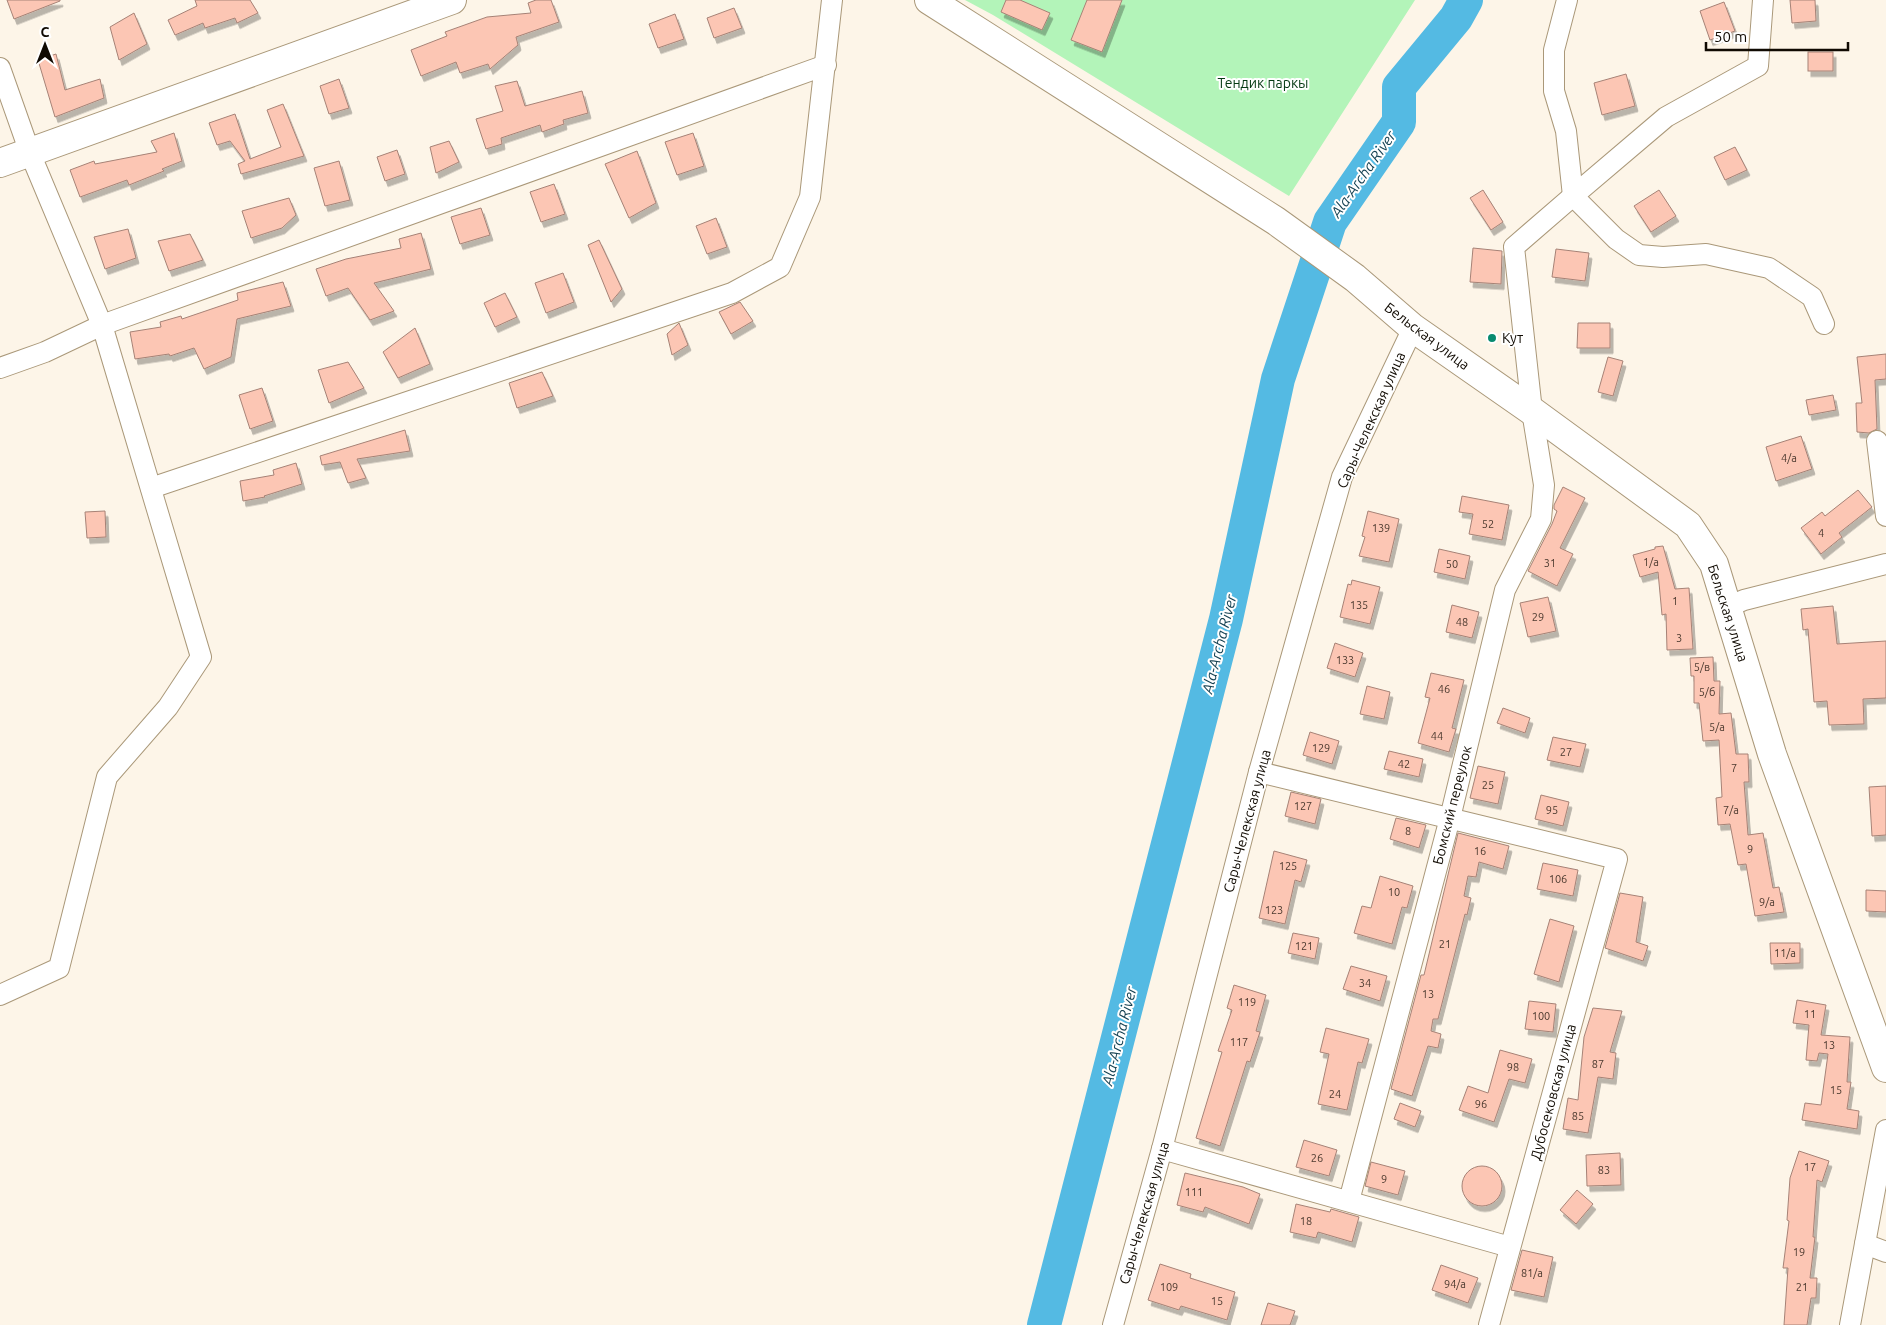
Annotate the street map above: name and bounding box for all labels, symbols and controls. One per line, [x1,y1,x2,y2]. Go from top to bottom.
north arrow [20,20,70,70]
scale bar [1706,20,1848,52]
text: С [41,24,50,40]
text: 50 m [1714,28,1747,45]
park label: Тендик паркы [1217,75,1309,91]
water label: Ala-Archa River [1326,127,1400,221]
street label: Бельская улица [1382,299,1472,373]
place label: Кут [1502,330,1523,346]
marker: Кут [1486,332,1498,344]
street label: Сары-Челекская улица [1334,349,1408,491]
house number: 4/а [1781,452,1797,464]
house number: 52 [1482,518,1494,530]
house number: 139 [1372,522,1390,534]
house number: 4 [1818,527,1824,539]
house number: 1/а [1643,556,1659,568]
house number: 31 [1544,557,1556,569]
house number: 50 [1446,558,1458,570]
street label: Бельская улица [1705,562,1751,664]
water label: Ala-Archa River [1198,592,1240,696]
house number: 1 [1672,595,1678,607]
house number: 135 [1350,599,1368,611]
house number: 29 [1532,611,1544,623]
house number: 48 [1456,616,1468,628]
house number: 3 [1676,632,1682,644]
house number: 133 [1336,654,1354,666]
house number: 5/в [1694,661,1710,673]
house number: 46 [1438,683,1450,695]
house number: 5/б [1699,686,1715,698]
house number: 5/a [1709,721,1725,733]
house number: 44 [1431,730,1443,742]
house number: 129 [1312,742,1330,754]
street label: Бомский переулок [1429,744,1475,866]
house number: 27 [1560,746,1572,758]
street label: Сары-Челекская улица [1220,748,1274,894]
house number: 42 [1398,758,1410,770]
house number: 7 [1731,762,1737,774]
house number: 25 [1482,779,1494,791]
house number: 127 [1294,800,1312,812]
house number: 95 [1546,804,1558,816]
house number: 7/a [1723,804,1739,816]
house number: 8 [1405,825,1411,837]
house number: 9 [1747,843,1753,855]
house number: 16 [1474,845,1486,857]
house number: 125 [1279,860,1297,872]
house number: 106 [1549,873,1567,885]
house number: 10 [1388,886,1400,898]
house number: 9/а [1759,896,1775,908]
house number: 123 [1265,904,1283,916]
house number: 21 [1439,938,1451,950]
house number: 121 [1295,940,1313,952]
house number: 11/а [1774,947,1796,959]
house number: 34 [1359,977,1371,989]
water label: Ala-Archa River [1098,984,1140,1088]
house number: 13 [1422,988,1434,1000]
house number: 119 [1238,996,1256,1008]
house number: 11 [1804,1008,1816,1020]
house number: 100 [1532,1010,1550,1022]
street label: Дубосековская улица [1527,1022,1579,1162]
house number: 117 [1230,1036,1248,1048]
house number: 13 [1823,1039,1835,1051]
house number: 87 [1592,1058,1604,1070]
house number: 98 [1507,1061,1519,1073]
house number: 15 [1830,1084,1842,1096]
house number: 24 [1329,1088,1341,1100]
house number: 96 [1475,1098,1487,1110]
house number: 85 [1572,1110,1584,1122]
street label: Сары-Челекская улица [1116,1140,1172,1286]
house number: 26 [1311,1152,1323,1164]
house number: 17 [1804,1161,1816,1173]
house number: 83 [1598,1164,1610,1176]
house number: 9 [1381,1173,1387,1185]
house number: 111 [1185,1186,1203,1198]
house number: 18 [1300,1215,1312,1227]
house number: 19 [1793,1246,1805,1258]
house number: 81/а [1521,1267,1543,1279]
house number: 94/a [1444,1278,1466,1290]
house number: 109 [1160,1281,1178,1293]
house number: 21 [1796,1281,1808,1293]
house number: 15 [1211,1295,1223,1307]

